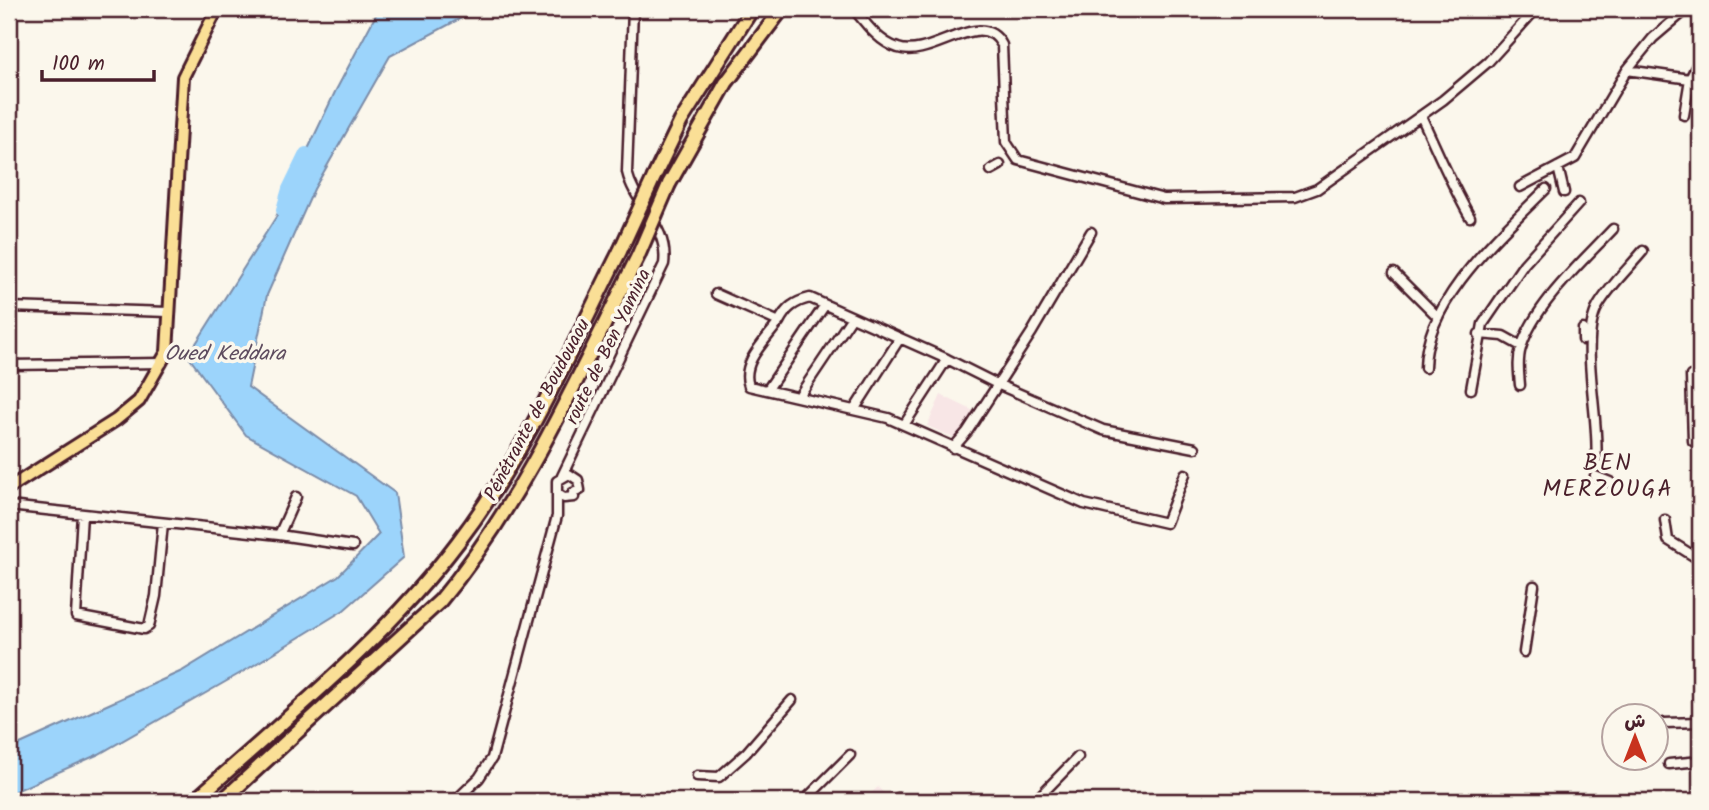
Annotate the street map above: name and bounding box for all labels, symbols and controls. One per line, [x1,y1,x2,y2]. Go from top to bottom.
scale bar [42,38,154,82]
text: 100 m [52,48,105,81]
street label: route de Ben Yamina [558,264,660,430]
street label: Pénétrante de Boudouaou [477,313,599,506]
water label: Oued Keddara [165,338,287,371]
district label: BEN MERZOUGA [1542,446,1674,508]
north arrow [1600,702,1670,772]
text: ش [1625,707,1646,737]

